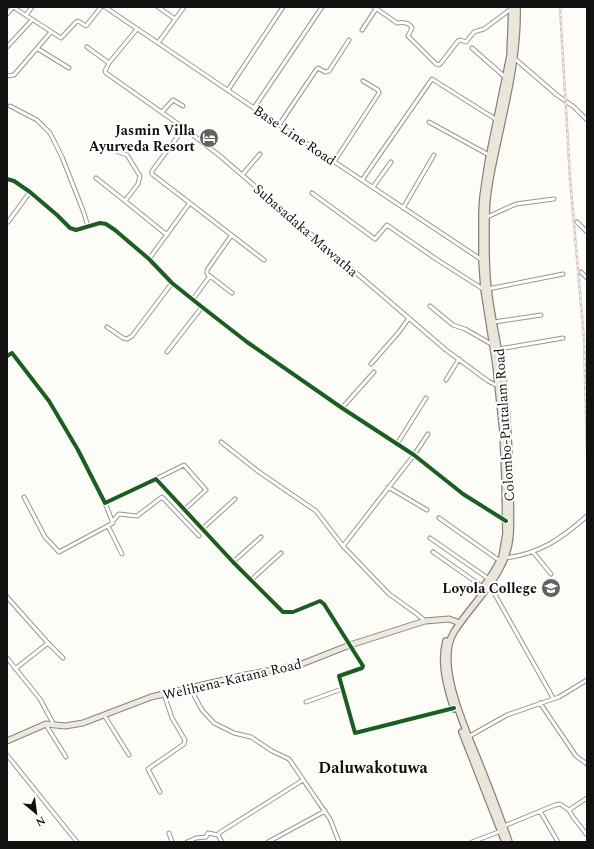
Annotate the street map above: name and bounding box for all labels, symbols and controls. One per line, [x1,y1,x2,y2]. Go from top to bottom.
street label: Base Line Road [249,100,340,171]
place label: Jasmin Villa Ayurveda Resort [89,120,196,157]
hotel icon: Jasmin Villa Ayurveda Resort [198,127,220,149]
street label: Subasadaka Mawatha [249,179,363,282]
street label: Colombo-Puttalam Road [489,347,520,502]
school or university icon: Loyola College [540,577,562,599]
place label: Loyola College [442,578,537,599]
street label: Welihena-Katana Road [161,653,304,706]
district label: Daluwakotuwa [318,756,428,780]
north arrow [16,793,56,833]
text: N [33,812,49,831]

